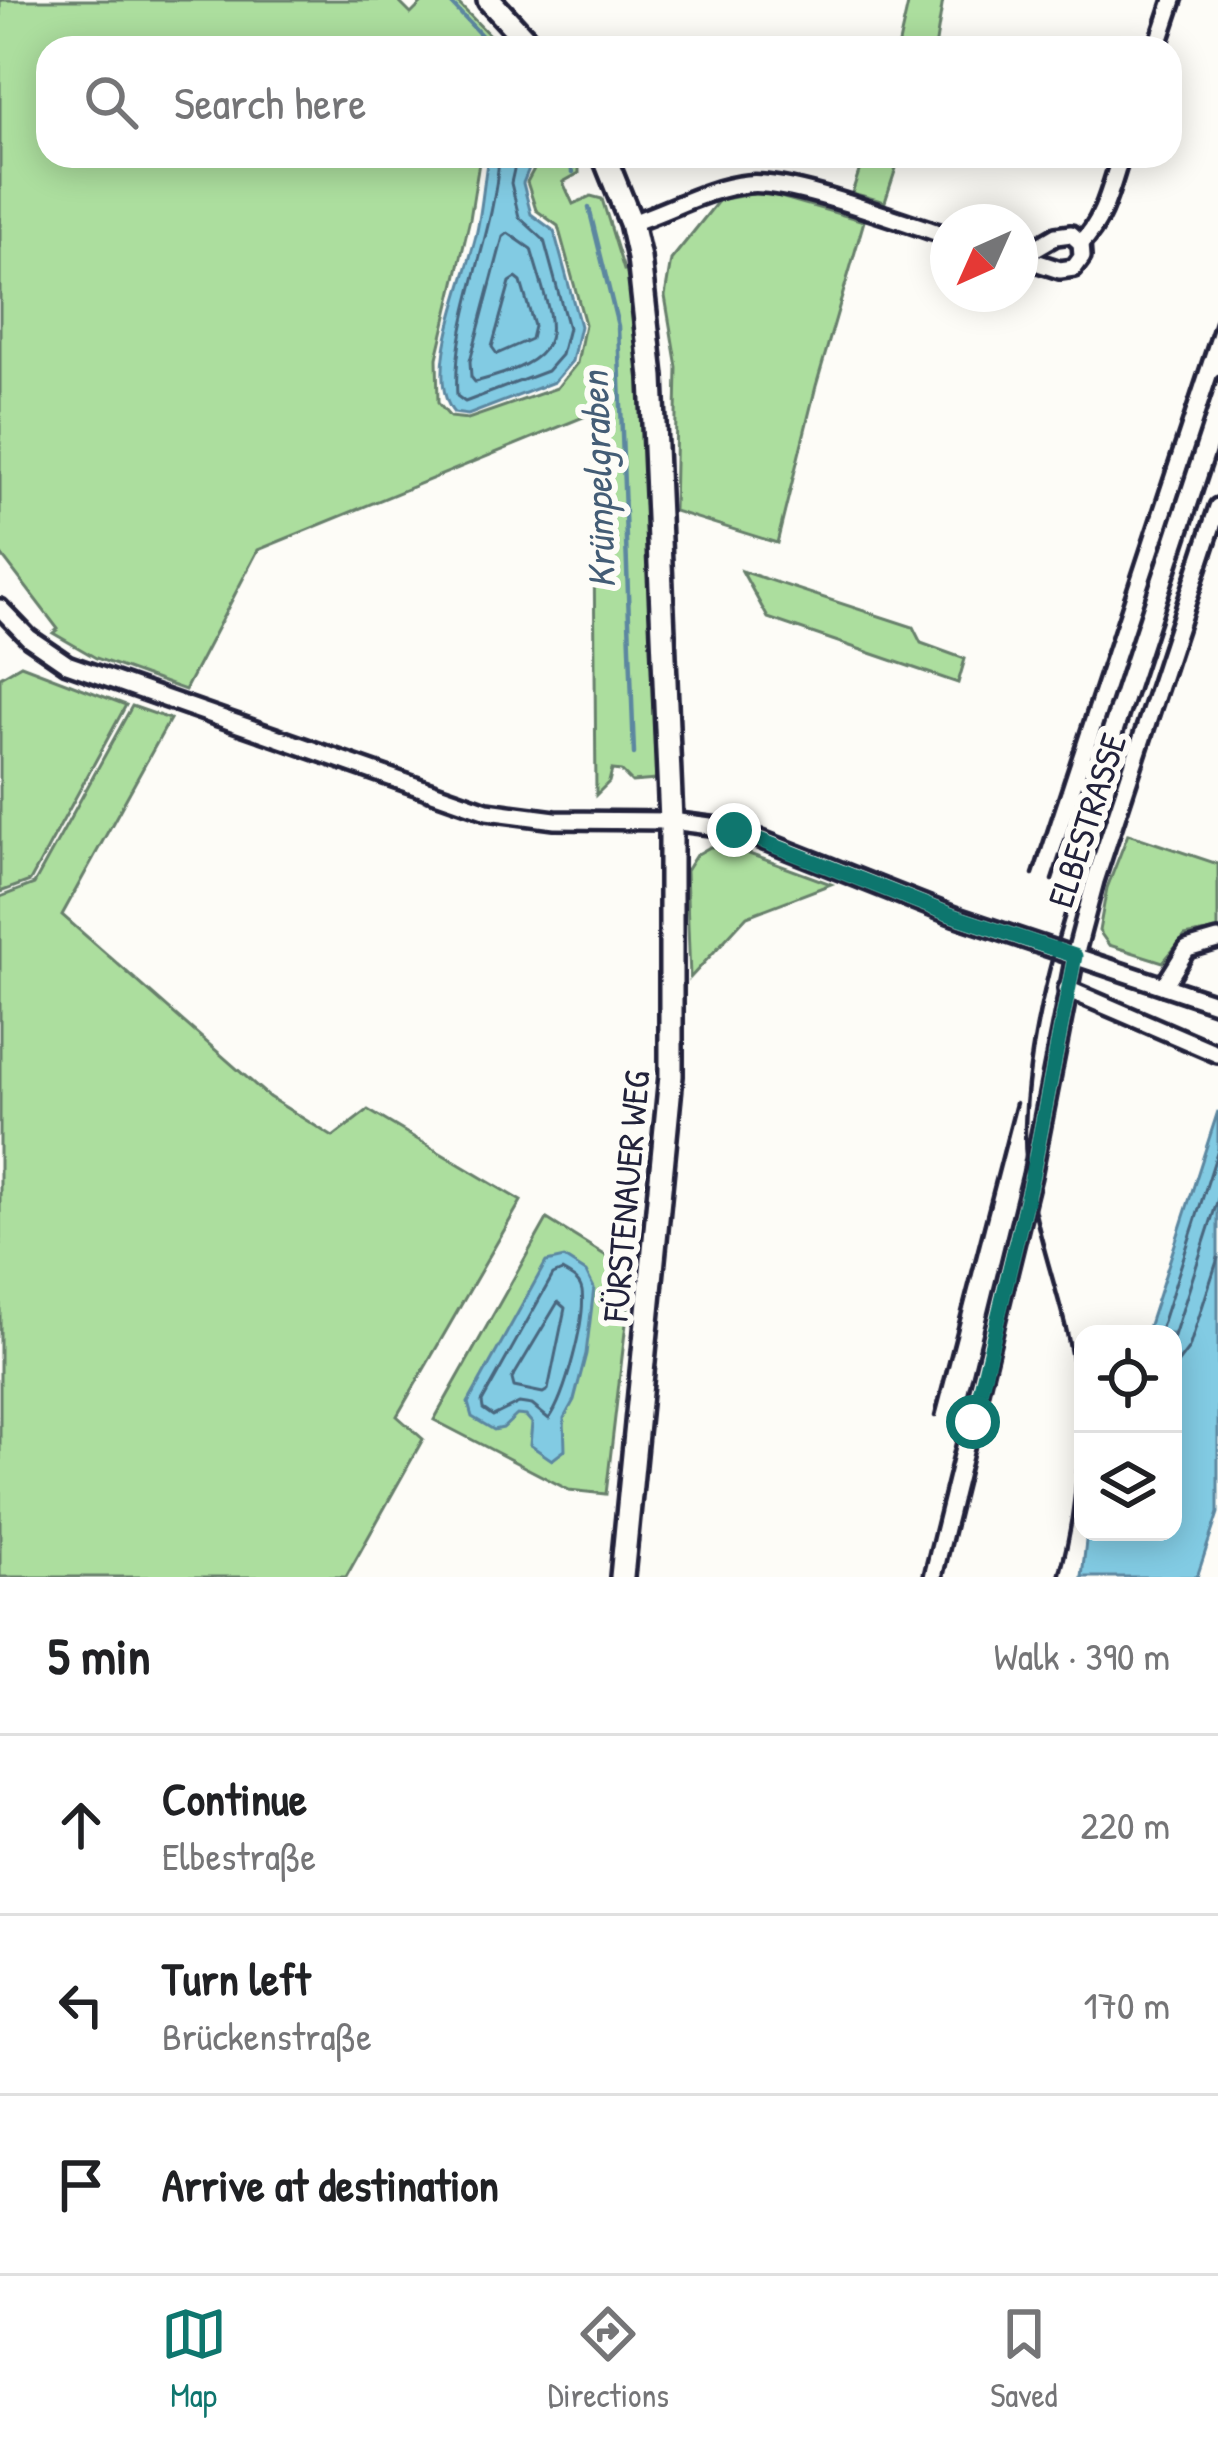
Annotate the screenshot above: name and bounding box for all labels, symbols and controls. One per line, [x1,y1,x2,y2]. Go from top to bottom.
search box [36,36,1182,168]
icon: search [78,69,144,135]
text: Search here [174,72,366,133]
north arrow [930,204,1038,312]
water label: Krümpelgraben [567,367,628,589]
street label: ELBESTRASSE [1035,727,1137,913]
route end [707,803,761,857]
street label: FÜRSTENAUER WEG [590,1068,660,1324]
map controls [1074,1325,1182,1541]
button: locate [1074,1325,1182,1433]
route start [946,1395,1000,1449]
button: layers [1074,1433,1182,1541]
text: 5 min [48,1621,150,1690]
text: Walk · 390 m [994,1629,1170,1682]
text: Continue [162,1768,307,1829]
icon: ahead [48,1792,114,1858]
text: 220 m [1081,1798,1170,1851]
text: Elbestraße [162,1829,316,1882]
text: Turn left [162,1948,311,2009]
icon: left [48,1972,114,2038]
text: 170 m [1084,1978,1170,2031]
text: Brückenstraße [162,2009,372,2062]
icon: arrive [48,2152,114,2218]
text: Arrive at destination [162,2154,499,2215]
tab: Map [161,2301,227,2417]
tab: Directions [548,2301,669,2417]
tab: Saved [990,2301,1057,2417]

